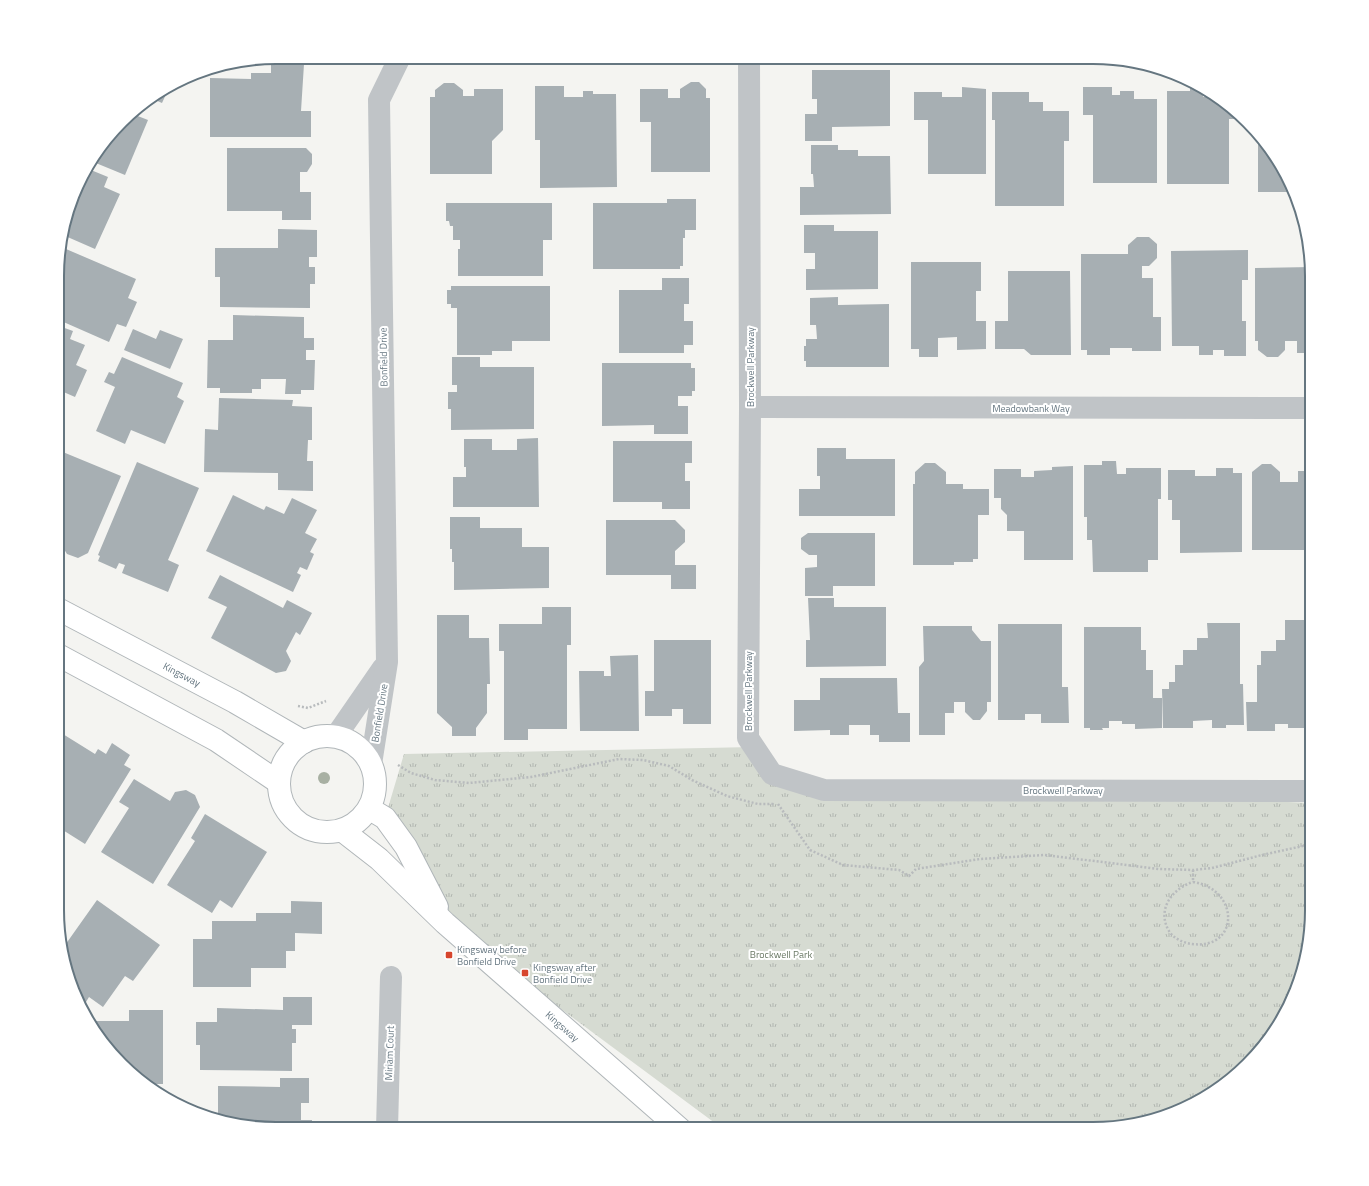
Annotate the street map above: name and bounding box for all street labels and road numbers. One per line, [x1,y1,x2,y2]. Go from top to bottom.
street label: Bonfield Drive [375,327,392,387]
street label: Brockwell Parkway [743,327,758,407]
street label: Meadowbank Way [992,401,1070,416]
street label: Brockwell Parkway [741,651,756,731]
street label: Kingsway [160,659,203,691]
street label: Bonfield Drive [367,683,392,743]
street label: Brockwell Parkway [1023,783,1103,798]
street label: Kingsway [542,1008,583,1046]
street label: Miriam Court [381,1025,398,1081]

